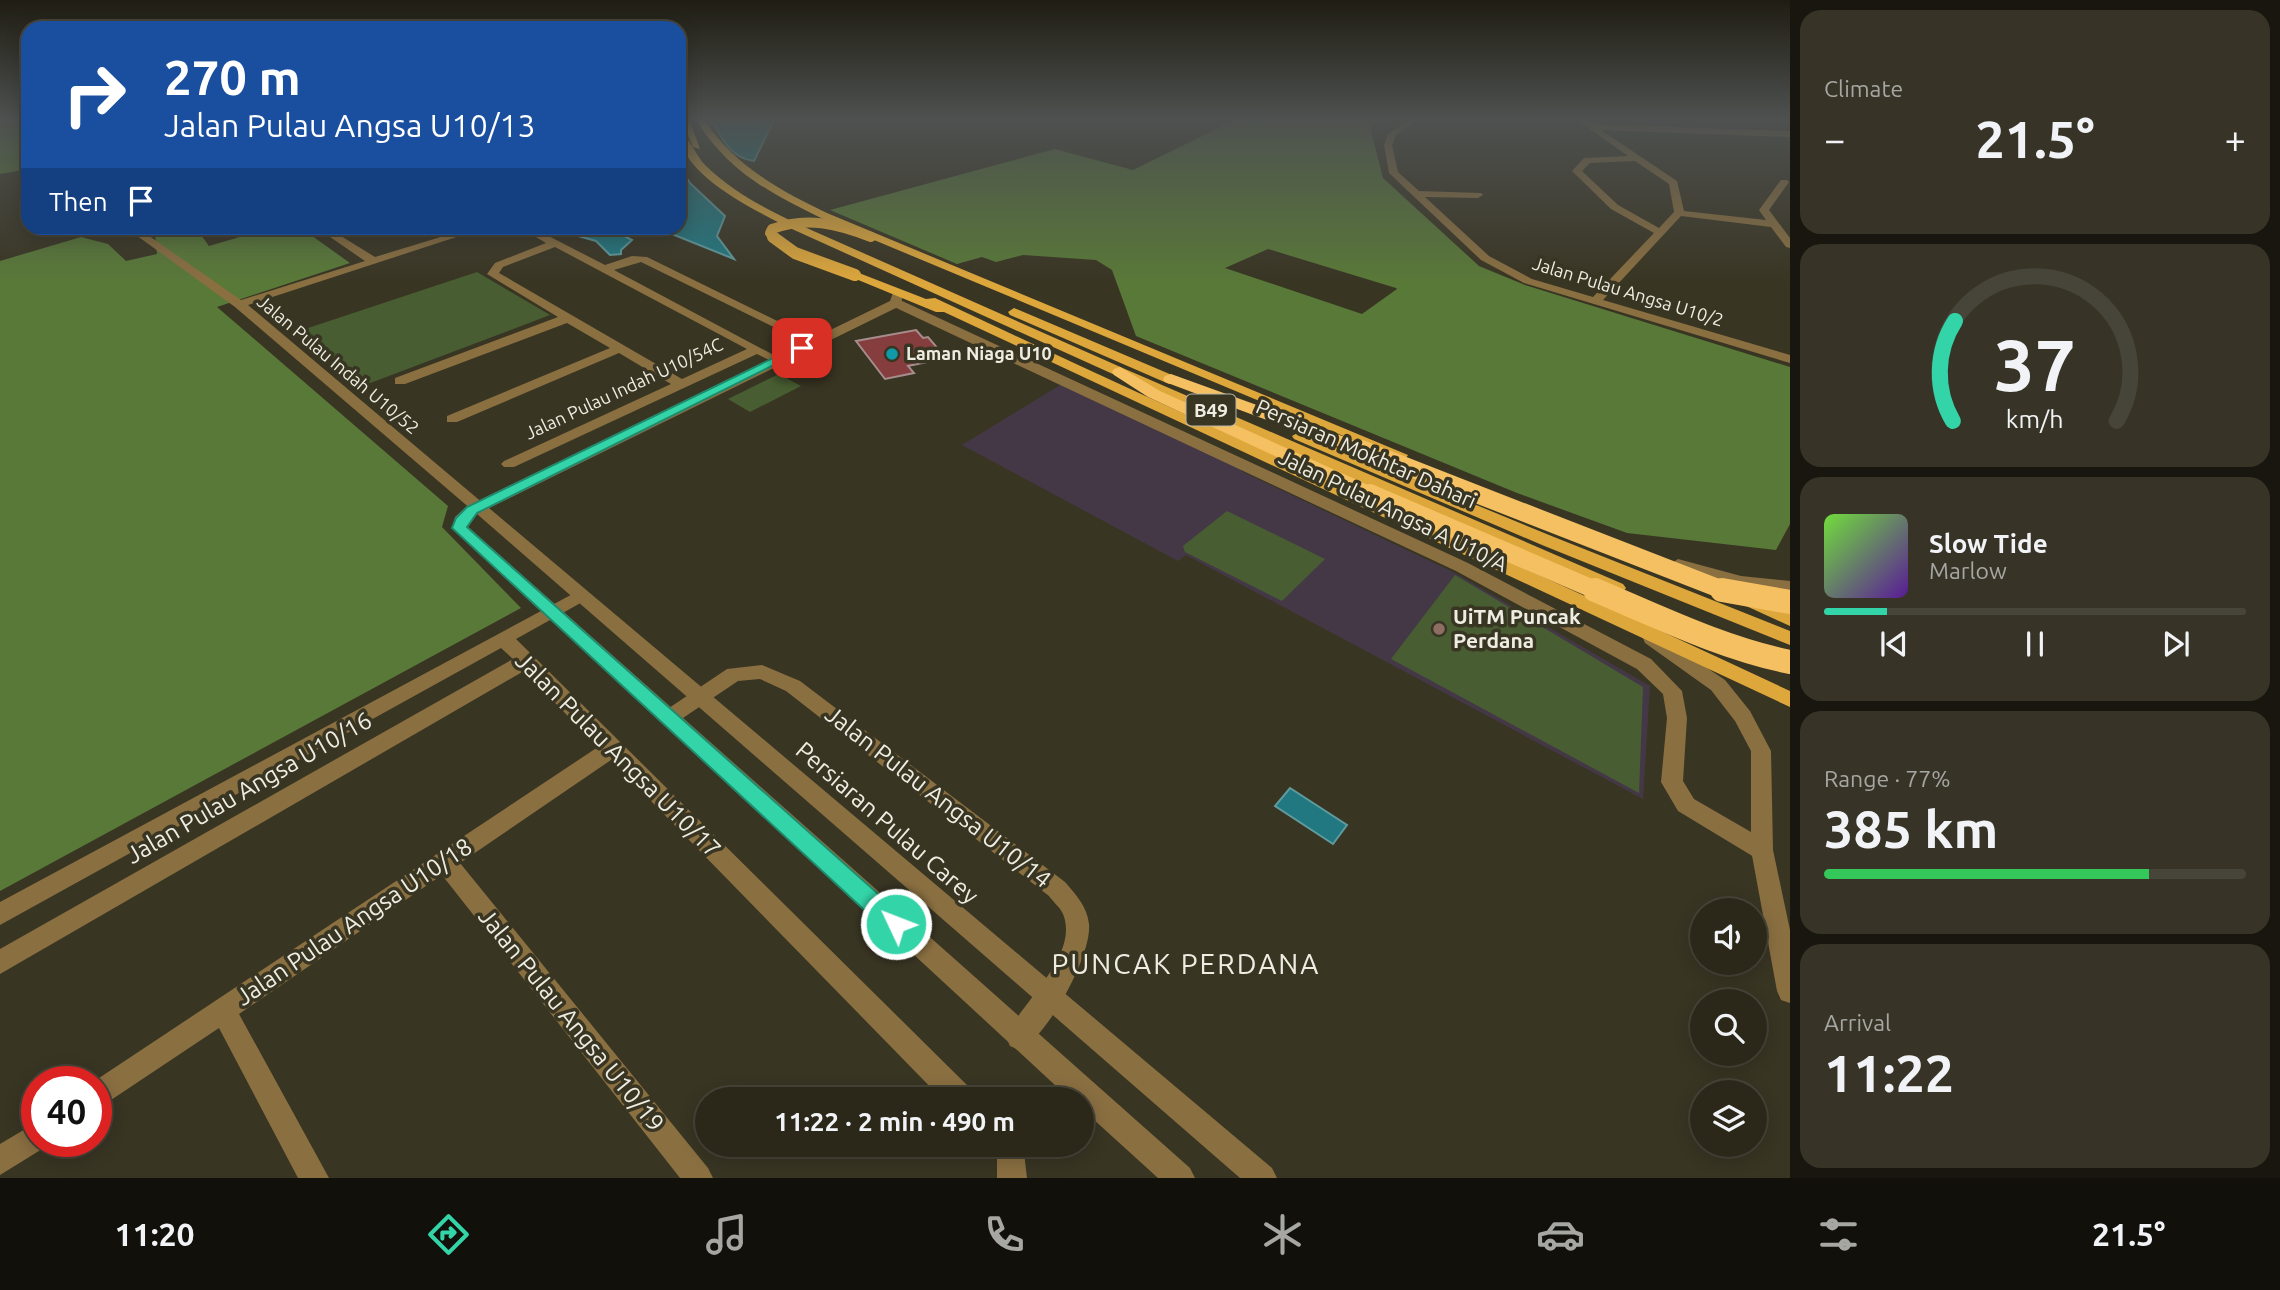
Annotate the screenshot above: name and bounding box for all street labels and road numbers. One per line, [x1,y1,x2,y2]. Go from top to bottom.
street label: Jalan Pulau Angsa U10/2 [1530,252,1726,330]
street label: Jalan Pulau Indah U10/52 [254,291,423,438]
street label: Jalan Pulau Indah U10/54C [522,333,726,443]
road number: B49 [1186,394,1236,426]
street label: Persiaran Mokhtar Dahari [1253,394,1480,513]
street label: Jalan Pulau Angsa A U10/A [1275,444,1512,576]
street label: Jalan Pulau Angsa U10/17 [510,647,726,863]
street label: Jalan Pulau Angsa U10/14 [820,700,1056,893]
street label: Jalan Pulau Angsa U10/16 [121,706,376,869]
street label: Persiaran Pulau Carey [791,736,984,909]
street label: Jalan Pulau Angsa U10/18 [231,832,477,1011]
street label: Jalan Pulau Angsa U10/19 [473,903,670,1136]

